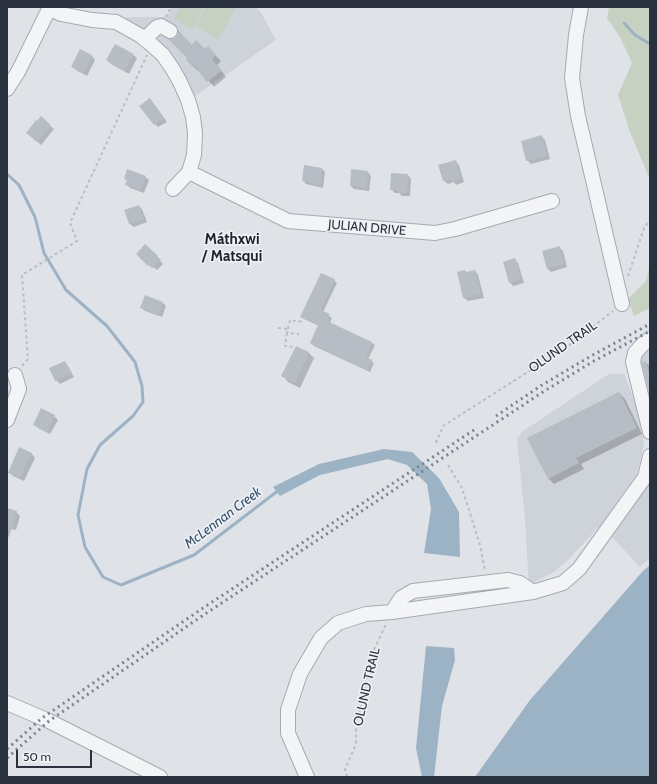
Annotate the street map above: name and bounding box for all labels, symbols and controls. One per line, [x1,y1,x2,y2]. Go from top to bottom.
street label: JULIAN DRIVE [327,217,407,239]
district label: Máthxwi / Matsqui [202,231,262,266]
street label: OLUND TRAIL [526,318,600,376]
water label: McLennan Creek [181,484,265,552]
street label: OLUND TRAIL [350,646,384,728]
scale bar [18,742,94,768]
text: 50 m [23,749,51,764]

